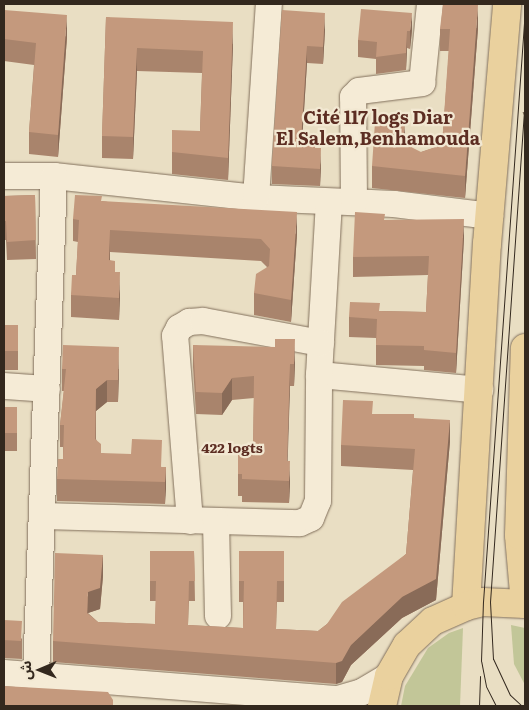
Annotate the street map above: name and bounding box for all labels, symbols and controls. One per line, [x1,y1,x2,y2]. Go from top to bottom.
district label: Cité 117 logs Diar El Salem,Benhamouda [276,107,480,150]
district label: 422 logts [201,439,263,455]
north arrow [15,645,65,695]
text: ش [15,660,35,680]

